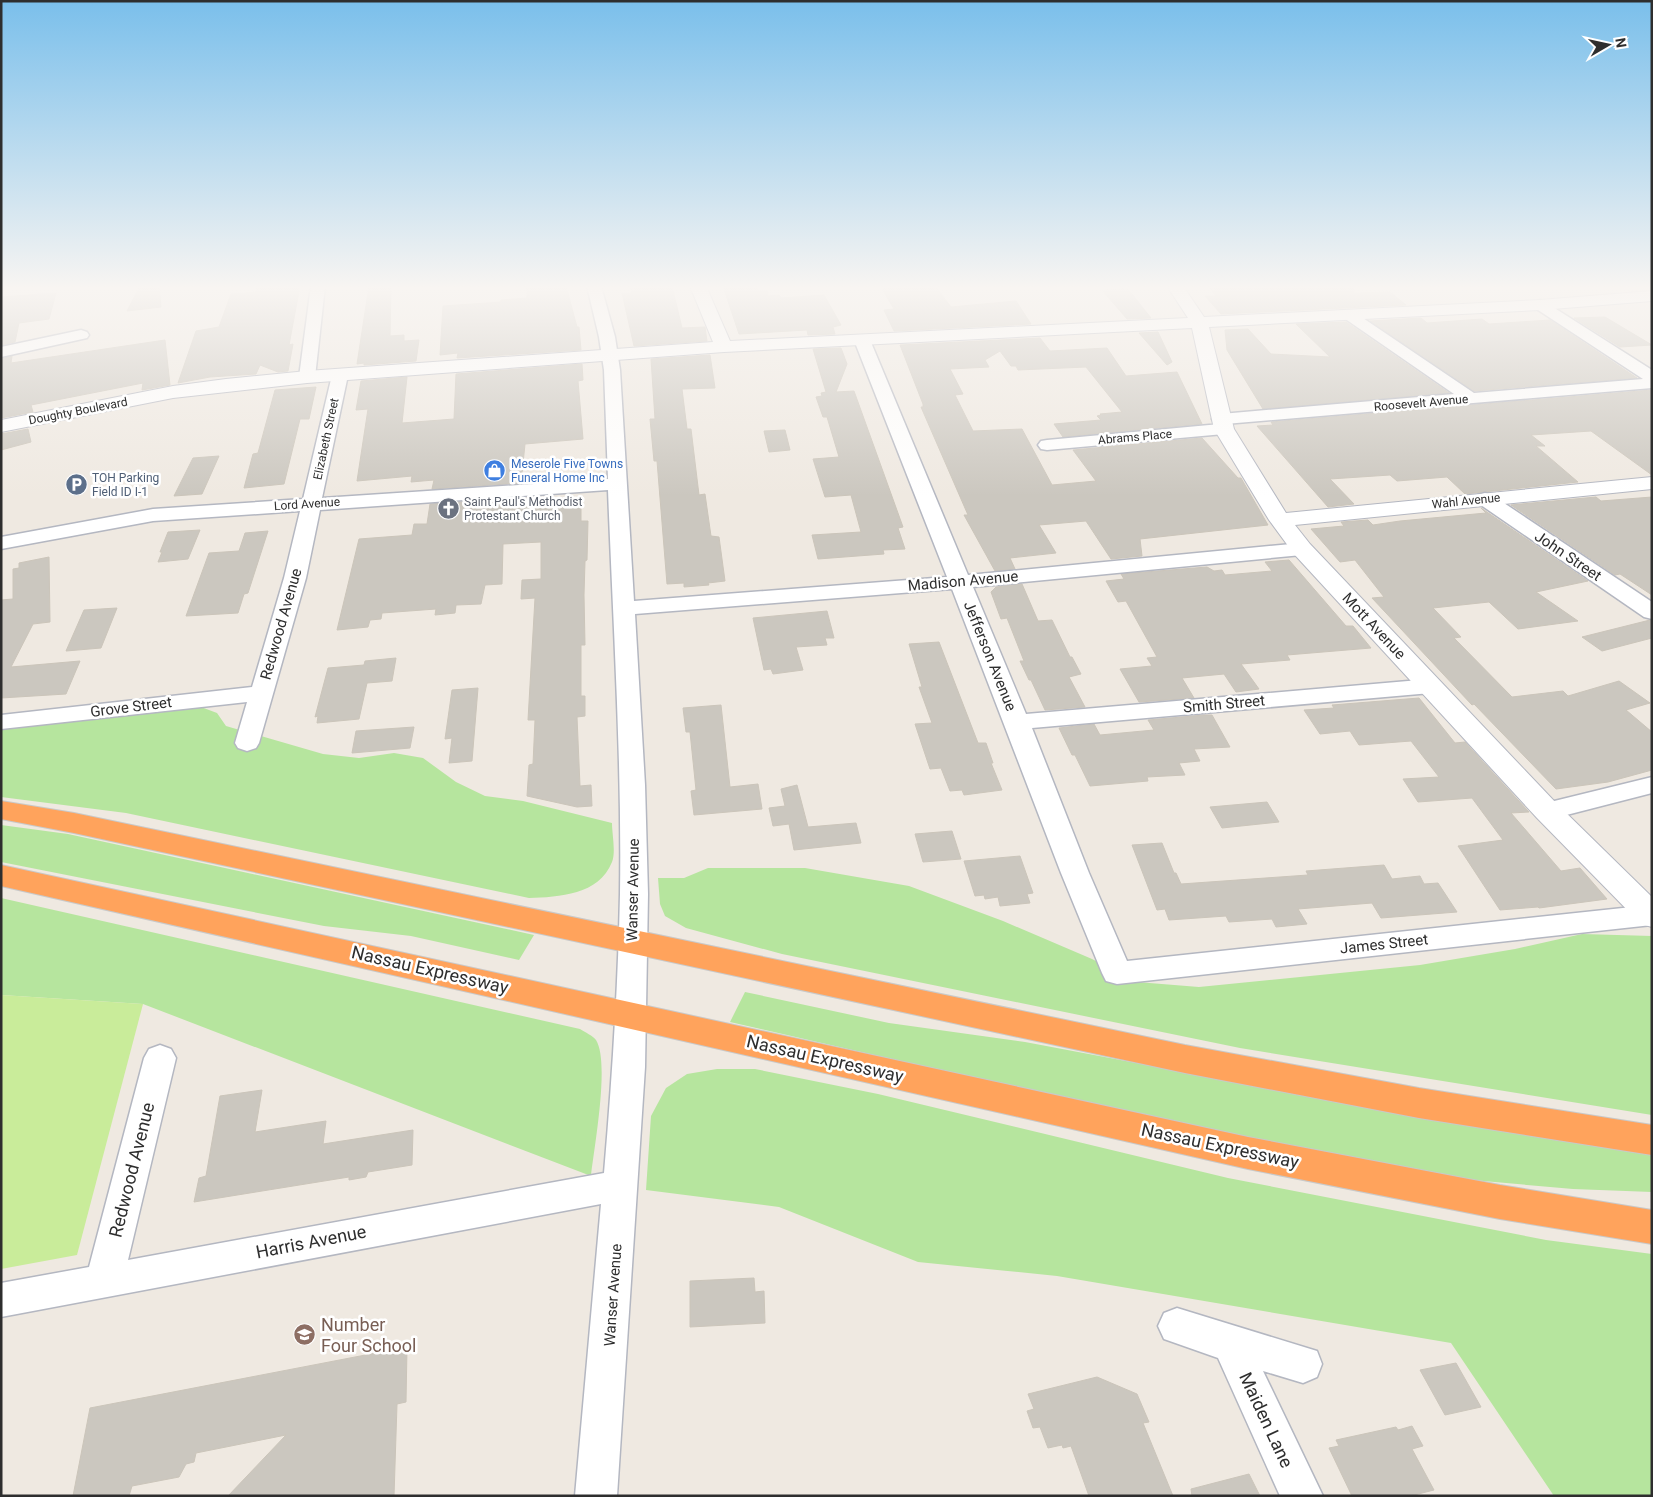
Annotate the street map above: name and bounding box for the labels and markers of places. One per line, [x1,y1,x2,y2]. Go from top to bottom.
place label: Meserole Five Towns Funeral Home Inc [511,457,623,485]
shop icon: Meserole Five Towns Funeral Home Inc [483,459,507,483]
place label: TOH Parking Field ID I-1 [92,471,159,499]
parking icon: TOH Parking Field ID I-1 [64,473,88,497]
place label: Saint Paul's Methodist Protestant Church [464,495,583,523]
church icon: Saint Paul's Methodist Protestant Church [436,497,460,521]
place label: Number Four School [321,1314,416,1356]
school or university icon: Number Four School [293,1323,317,1347]

